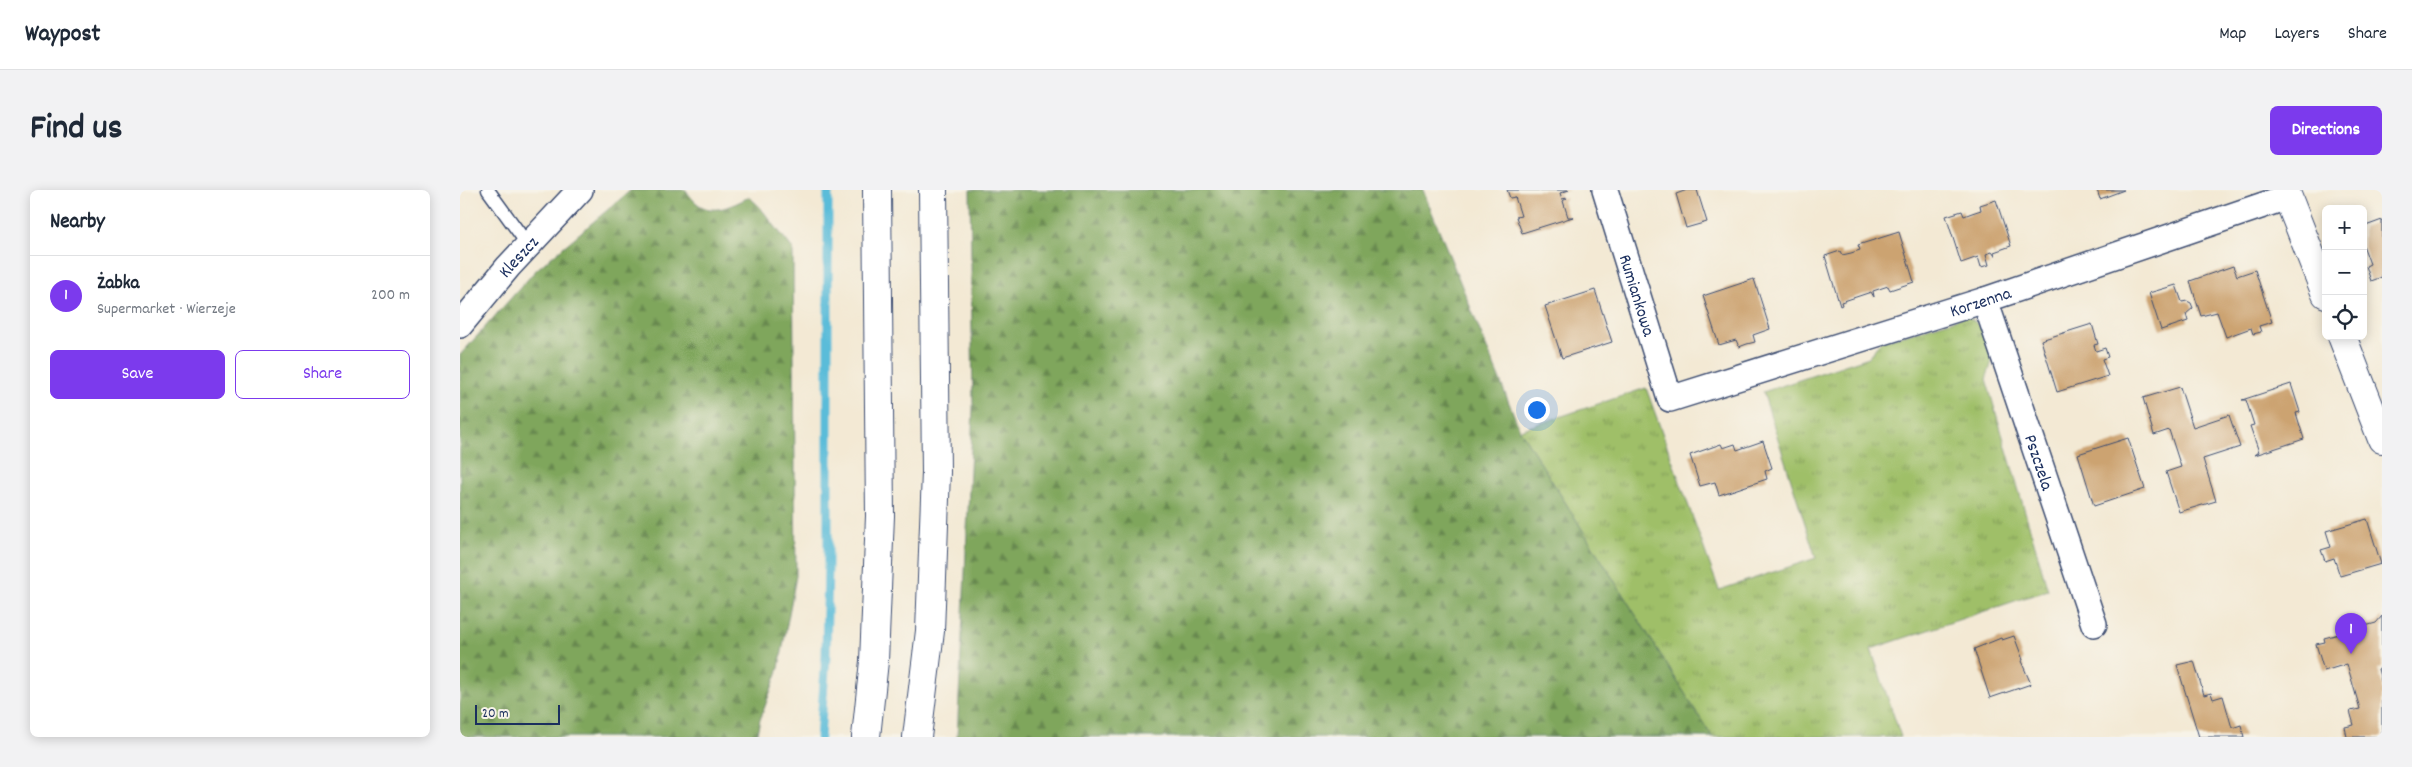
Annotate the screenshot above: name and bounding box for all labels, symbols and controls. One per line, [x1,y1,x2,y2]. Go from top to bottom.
text: Waypost [25,18,100,52]
text: Map [2219,22,2246,47]
text: Layers [2274,22,2320,47]
text: Share [2348,22,2387,47]
text: Find us [30,105,122,155]
button: Directions [2270,106,2382,155]
map controls [2322,205,2367,340]
button: + [2322,205,2367,250]
text: Nearby [50,208,105,238]
street label: Kleszcz [494,231,546,284]
button: − [2322,250,2367,295]
street label: Rumiankowa [1611,252,1660,340]
text: Żabka [97,271,139,298]
street label: Korzenna [1947,282,2015,325]
text: 1 [64,284,68,307]
text: 200 m [371,284,410,307]
button: locate [2322,295,2367,340]
text: Supermarket · Wierzeje [97,298,236,321]
button: Save [50,350,225,399]
button: Share [235,350,410,399]
your location [1524,397,1550,423]
street label: Pszczela [2016,432,2058,495]
pin: 1 [2335,613,2367,654]
scale bar [475,702,560,725]
text: 20 m [482,704,509,724]

